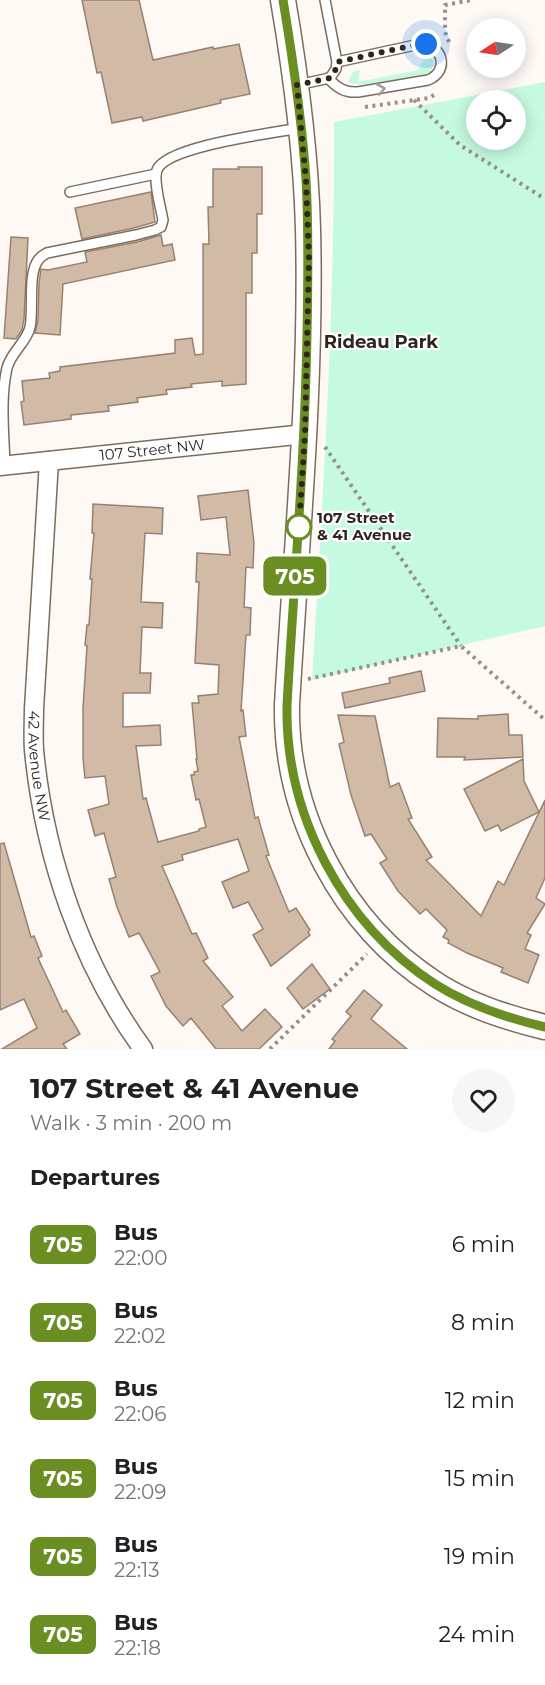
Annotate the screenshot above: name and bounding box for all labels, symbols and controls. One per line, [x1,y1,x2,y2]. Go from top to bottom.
north arrow [466,18,526,78]
map controls [466,18,526,150]
your location [411,29,441,59]
one-way arrow [376,83,386,95]
button: locate [466,90,526,150]
district label: Rideau Park [324,331,438,353]
street label: 107 Street NW [98,435,206,465]
place label: 107 Street & 41 Avenue [317,508,412,544]
marker: 107 Street & 41 Avenue [286,514,312,540]
line badge: 705 [260,556,330,596]
text: 705 [275,564,315,589]
street label: 42 Avenue NW [25,710,55,824]
button: heart [452,1069,515,1132]
text: 107 Street & 41 Avenue [30,1071,359,1105]
text: Walk · 3 min · 200 m [30,1111,232,1135]
text: Departures [30,1164,160,1191]
text: Bus [114,1219,158,1246]
text: 6 min [452,1231,515,1258]
text: 705 [43,1232,83,1257]
text: 22:00 [114,1246,167,1270]
text: Bus [114,1297,158,1324]
text: 8 min [451,1309,515,1336]
text: 705 [43,1310,83,1335]
text: 22:02 [114,1324,166,1348]
text: Bus [114,1375,158,1402]
text: 12 min [445,1387,515,1414]
text: 705 [43,1388,83,1413]
text: 22:06 [114,1402,166,1426]
text: Bus [114,1453,158,1480]
text: 15 min [445,1465,515,1492]
text: 705 [43,1466,83,1491]
text: 22:09 [114,1480,166,1504]
text: Bus [114,1531,158,1558]
text: 19 min [444,1543,515,1570]
text: 705 [43,1544,83,1569]
text: 22:13 [114,1558,159,1582]
text: Bus [114,1609,158,1636]
text: 24 min [439,1621,515,1648]
text: 705 [43,1622,83,1647]
text: 22:18 [114,1636,161,1660]

